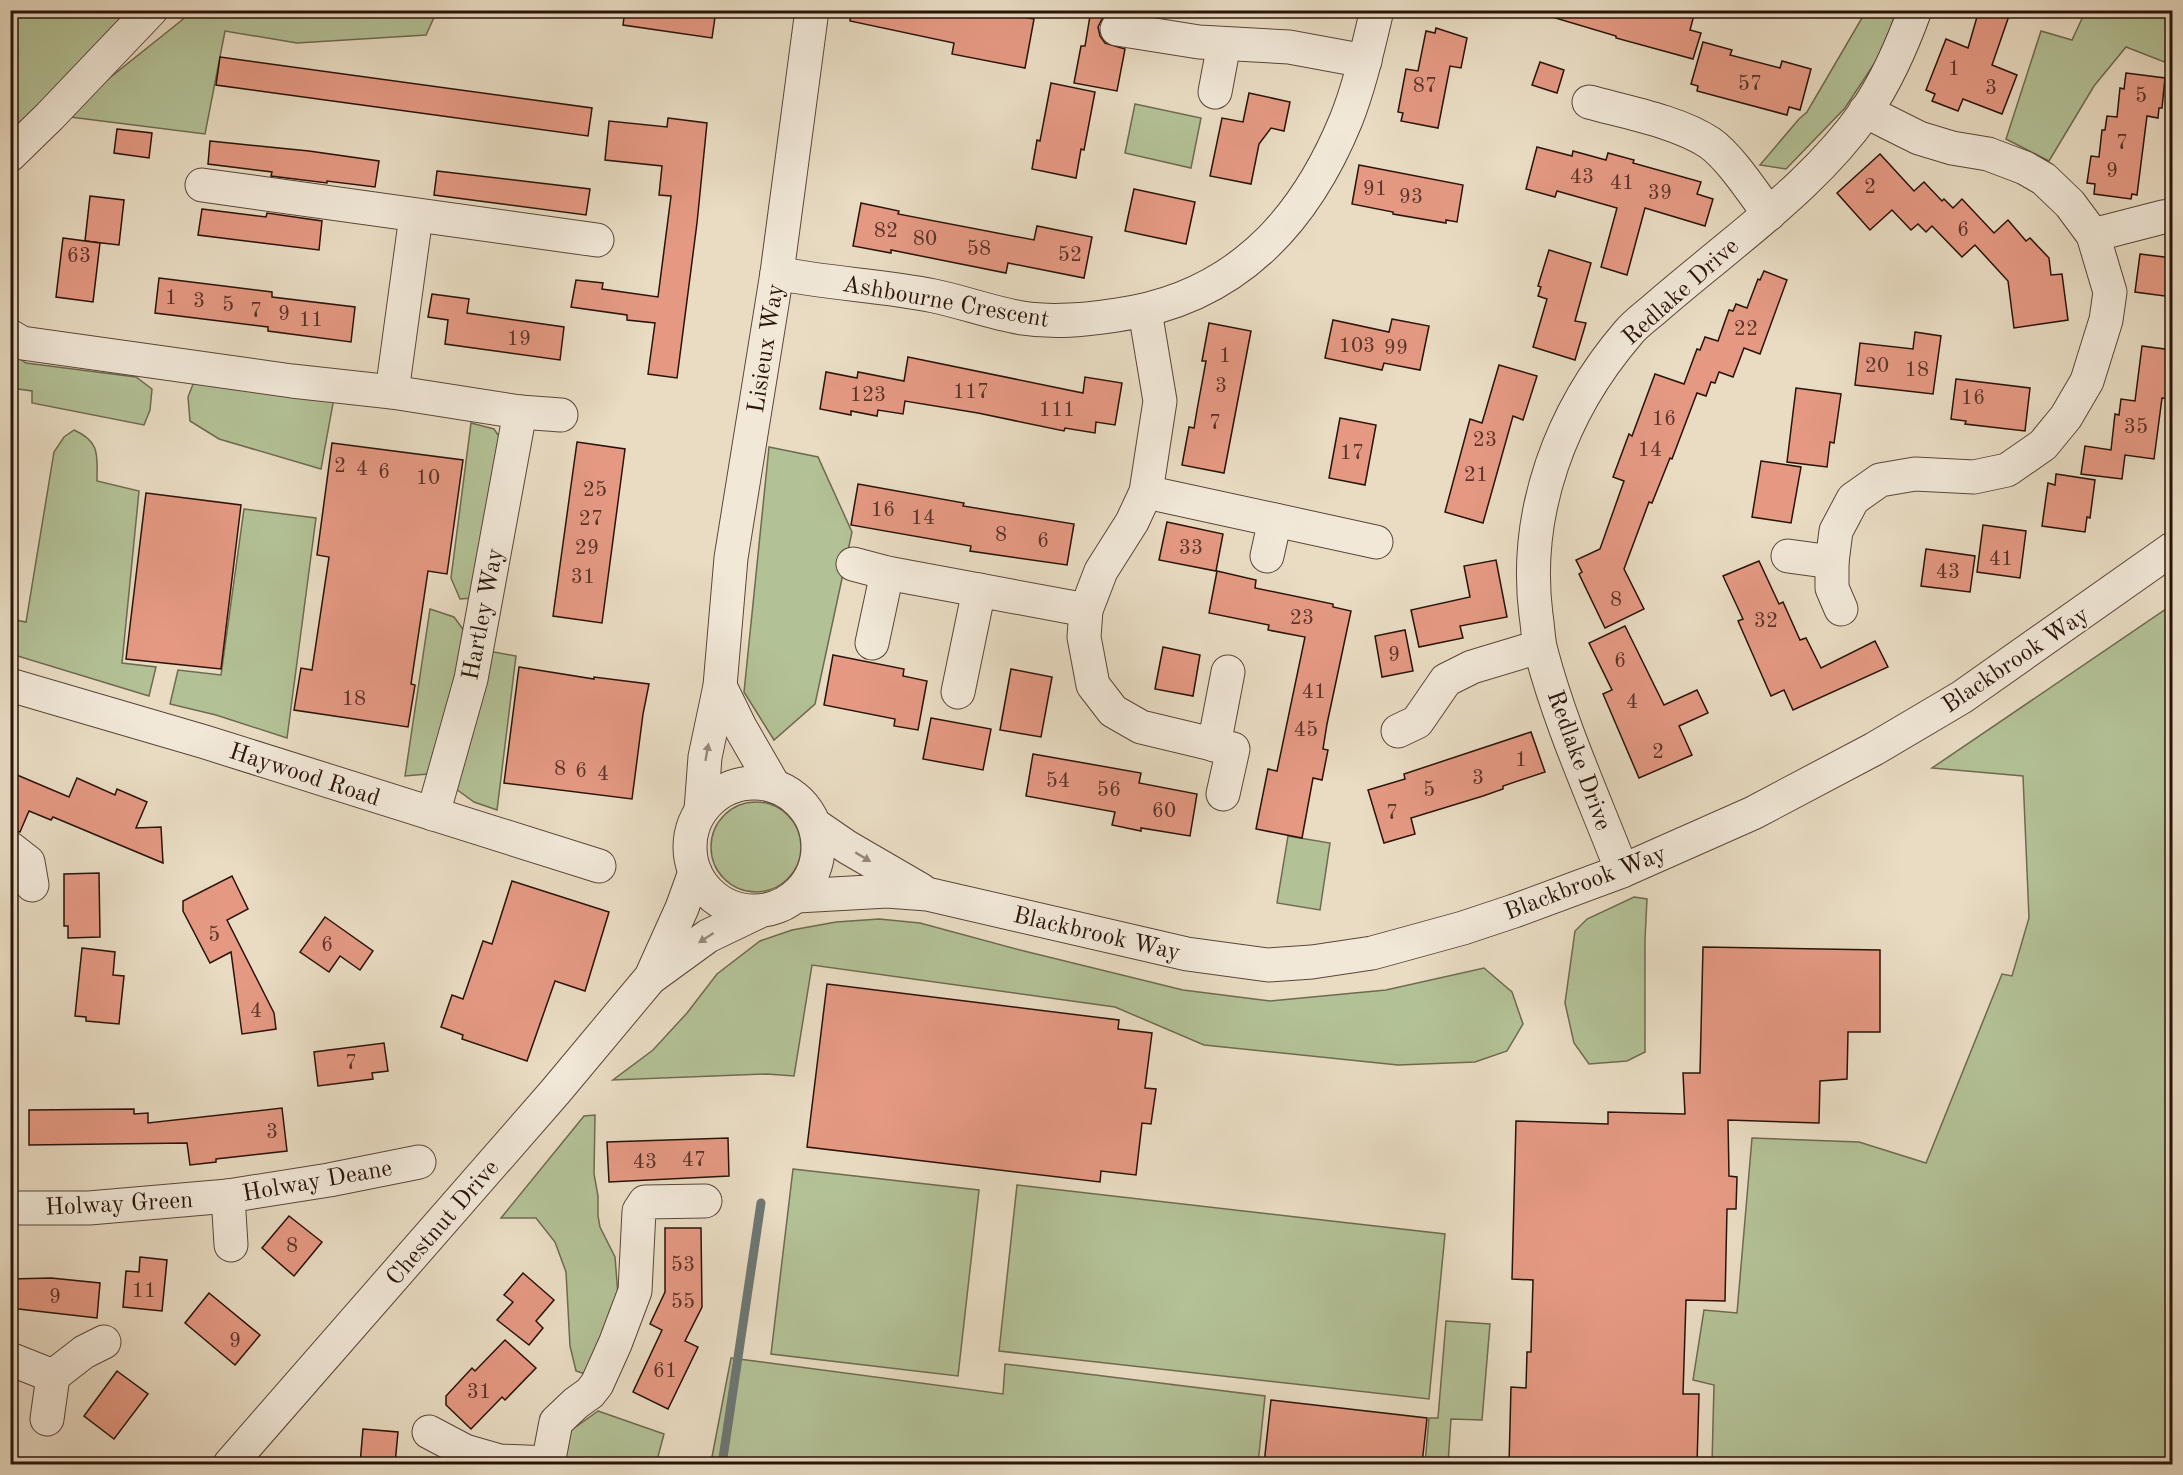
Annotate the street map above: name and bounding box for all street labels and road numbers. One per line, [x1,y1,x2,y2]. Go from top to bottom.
street label: Redlake Drive [1619,234,1744,351]
street label: Ashbourne Crescent [840,273,1051,333]
street label: Lisieux Way [745,282,789,415]
street label: Hartley Way [459,546,509,682]
street label: Blackbrook Way [1939,603,2094,718]
street label: Redlake Drive [1542,688,1615,834]
street label: Haywood Road [226,740,383,812]
street label: Blackbrook Way [1502,842,1670,926]
street label: Blackbrook Way [1011,904,1183,966]
street label: Chestnut Drive [383,1156,504,1291]
street label: Holway Deane [241,1157,394,1207]
street label: Holway Green [44,1189,194,1221]

